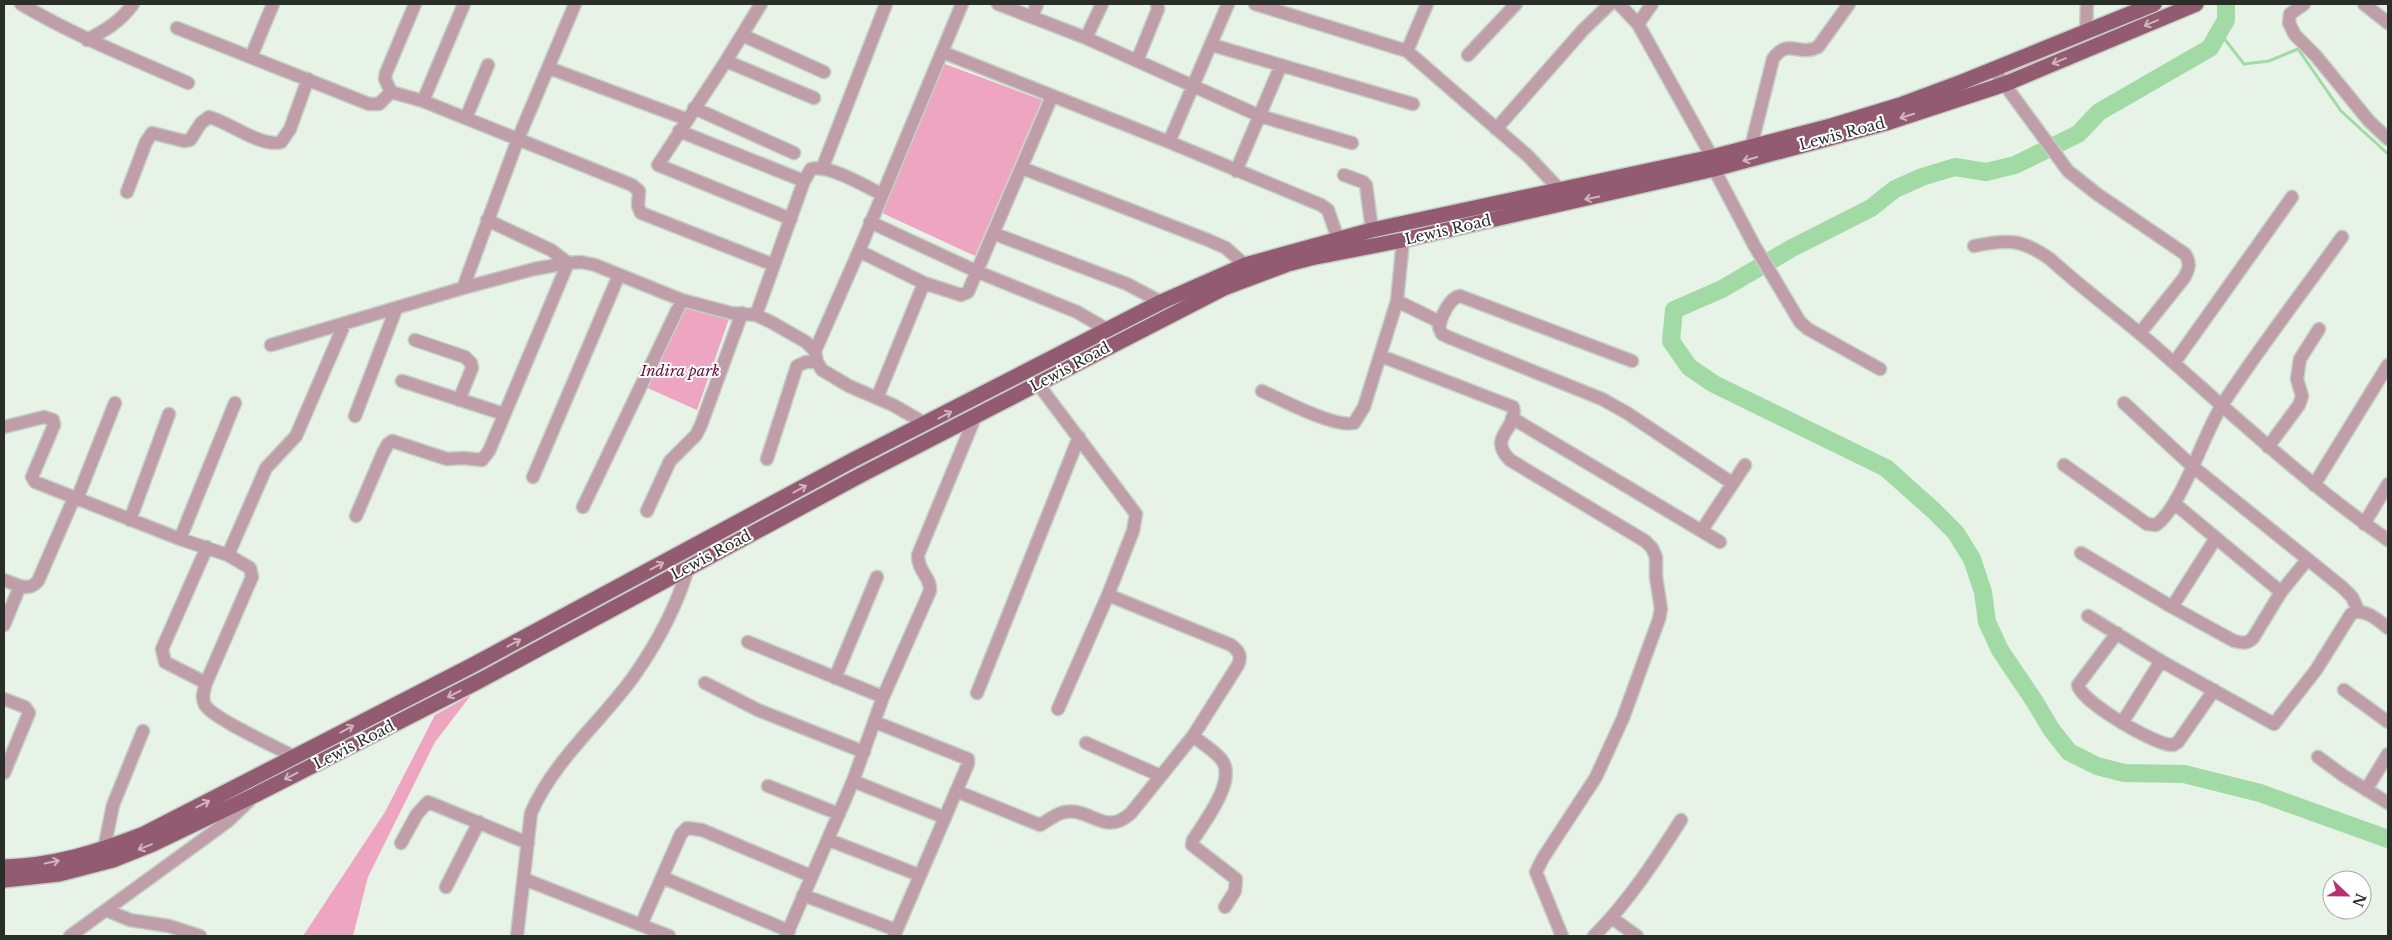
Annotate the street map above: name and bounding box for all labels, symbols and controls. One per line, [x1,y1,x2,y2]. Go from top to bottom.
one-way arrow [2144,18,2159,28]
one-way arrow [2052,56,2067,66]
one-way arrow [1899,112,1915,122]
street label: Lewis Road [1797,113,1887,154]
one-way arrow [1742,155,1758,165]
one-way arrow [1585,194,1601,203]
street label: Lewis Road [1403,210,1493,249]
street label: Lewis Road [1026,337,1113,396]
park label: Indira park [639,361,720,380]
one-way arrow [937,410,952,420]
one-way arrow [792,484,807,493]
street label: Lewis Road [667,525,754,584]
one-way arrow [649,561,664,570]
one-way arrow [506,637,520,647]
one-way arrow [447,690,462,699]
street label: Lewis Road [310,716,397,773]
one-way arrow [340,724,354,734]
one-way arrow [284,772,299,781]
one-way arrow [195,799,210,808]
one-way arrow [138,843,153,852]
one-way arrow [44,857,60,866]
north arrow [2322,870,2372,920]
text: N [2348,890,2370,909]

